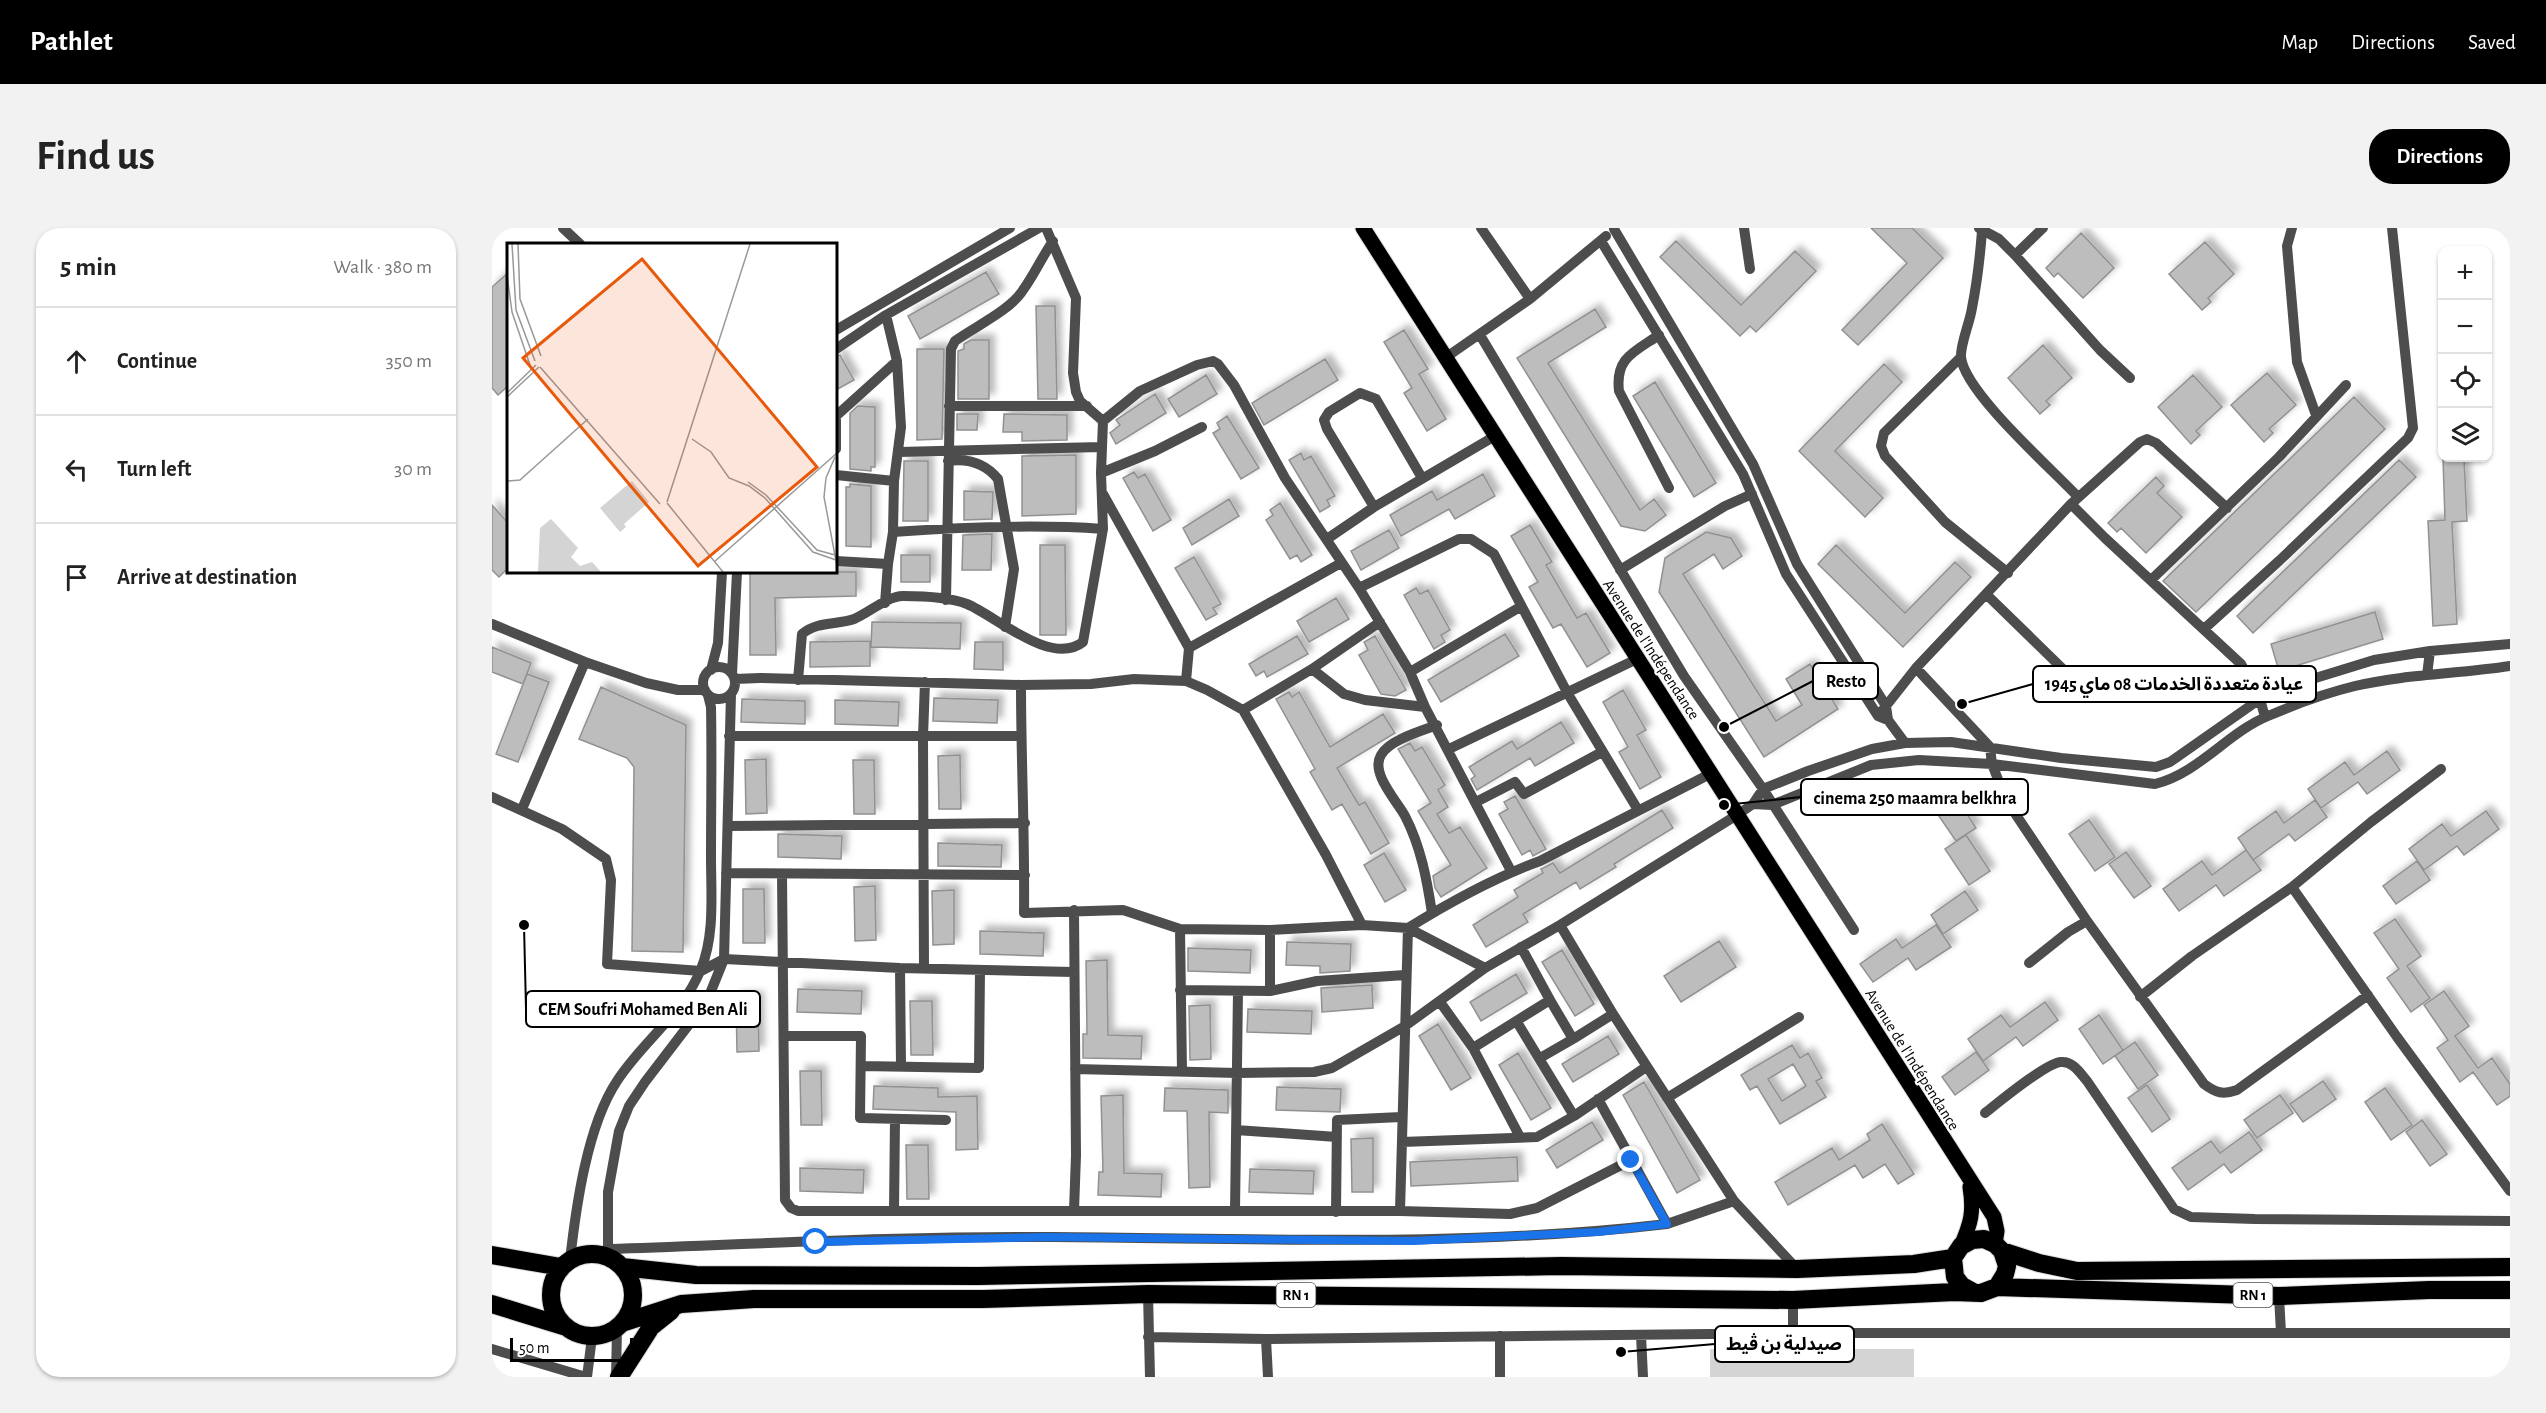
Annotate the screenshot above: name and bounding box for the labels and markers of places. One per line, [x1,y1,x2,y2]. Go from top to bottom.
callout: Resto [1813,663,1878,699]
callout: عيادة متعددة الخدمات 08 ماي 1945 [2033,666,2316,702]
callout: cinema 250 maamra belkhra [1801,779,2028,815]
callout: CEM Soufri Mohamed Ben Ali [526,991,760,1027]
callout: صيدلية بن ڤيط [1715,1326,1854,1362]

